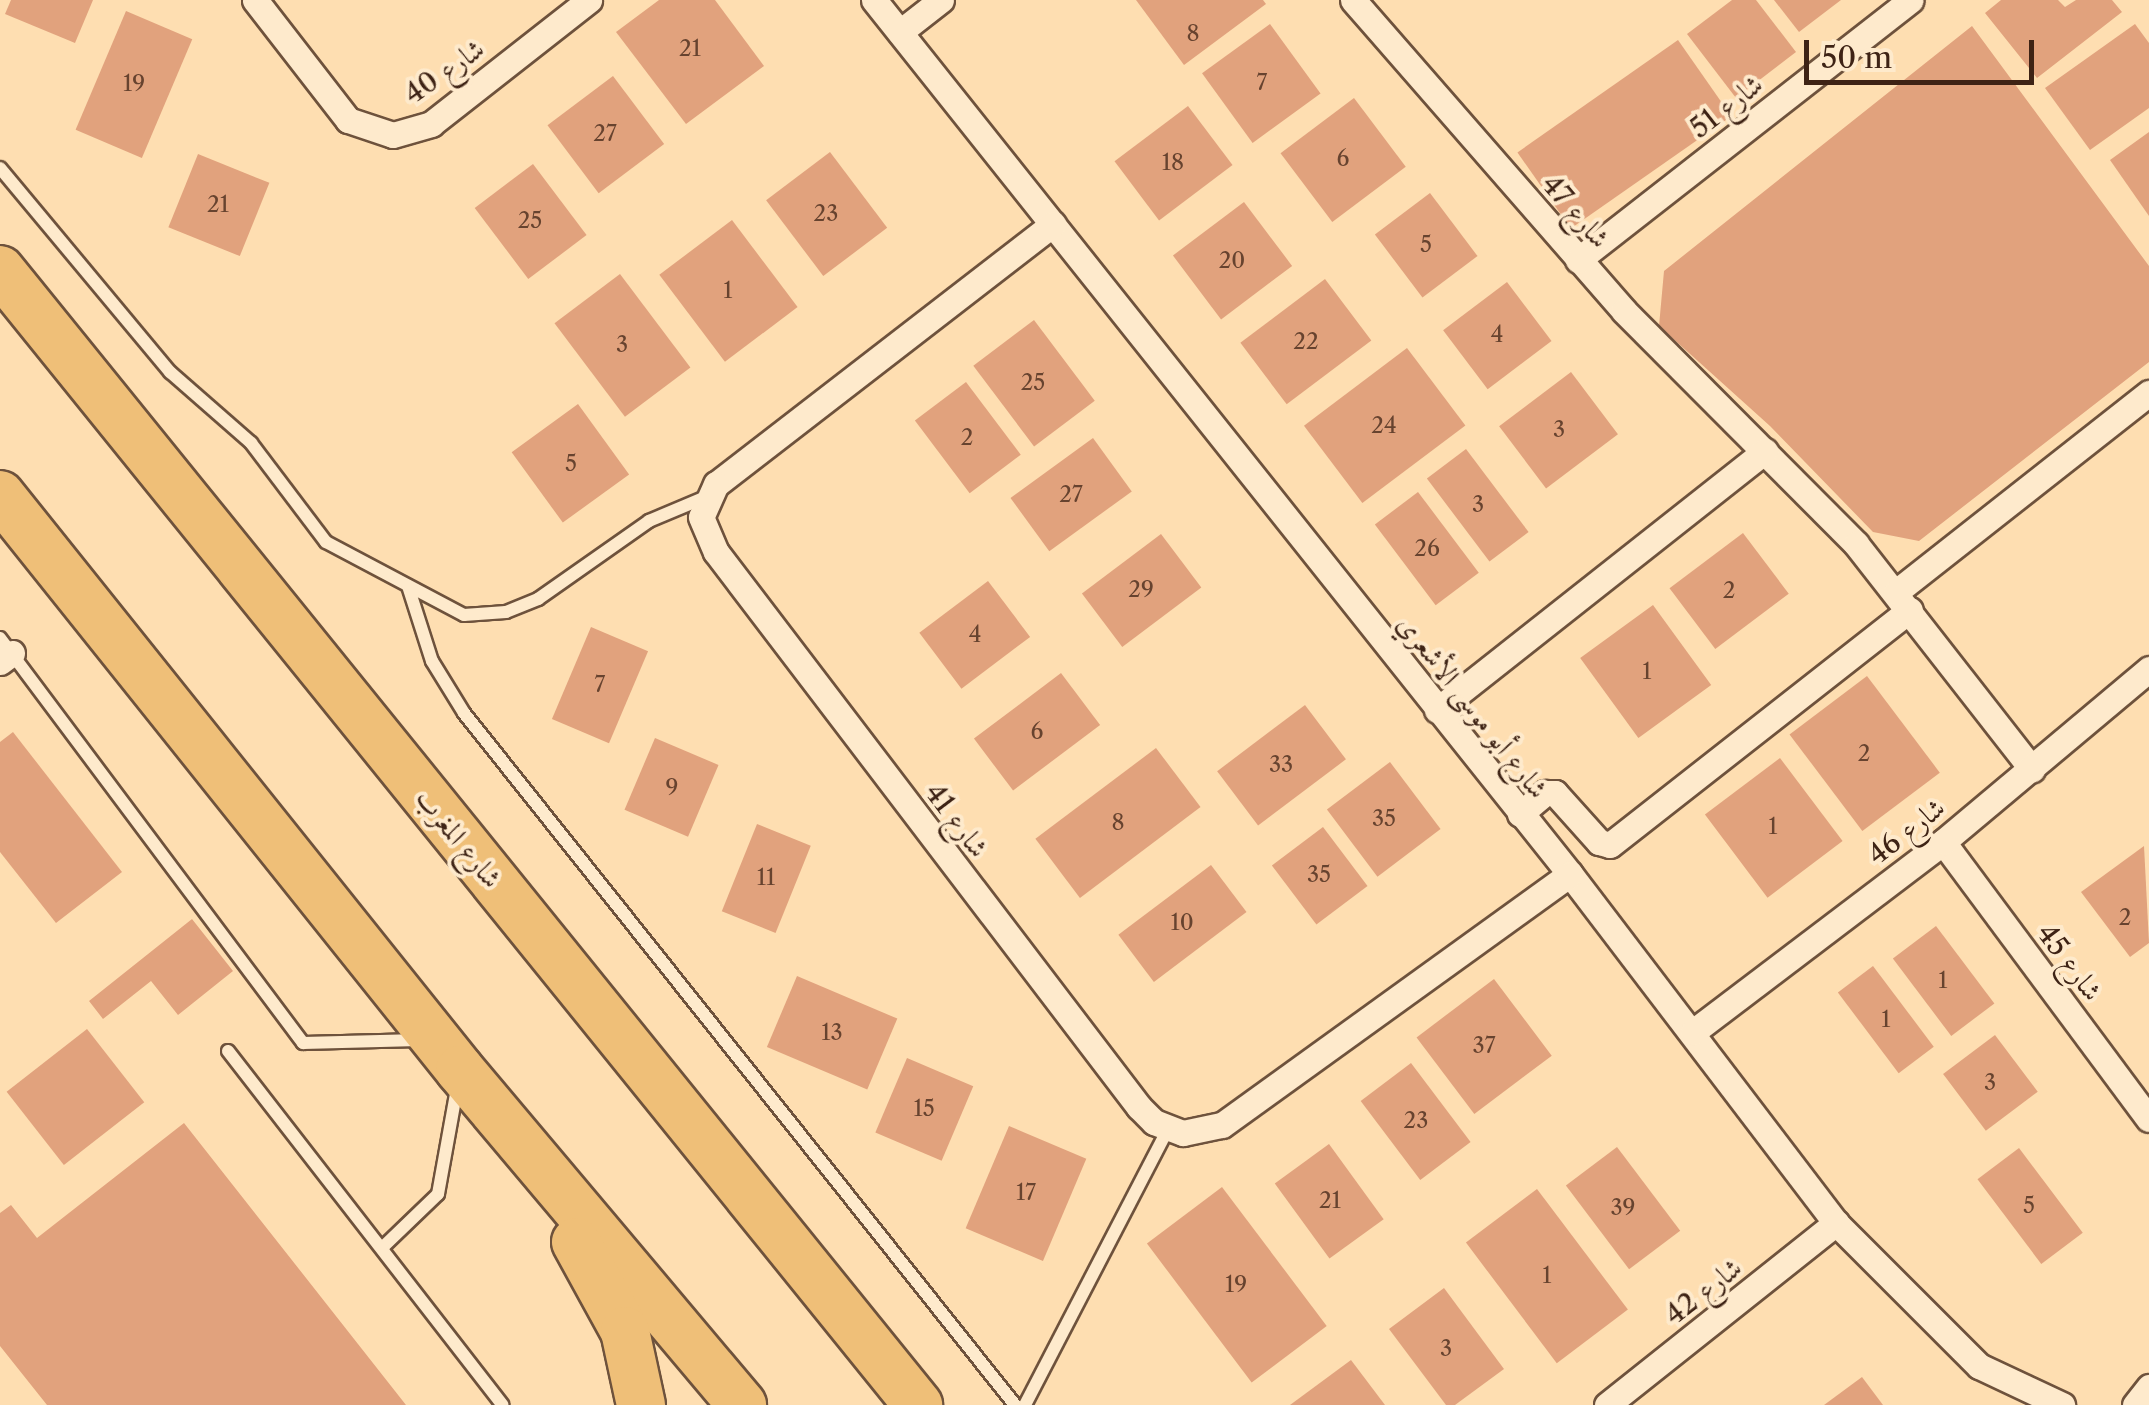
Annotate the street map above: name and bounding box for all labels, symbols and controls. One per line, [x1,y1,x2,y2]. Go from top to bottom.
scale bar [1809,20,2039,82]
house number: 8 [1186,21,1200,47]
street label: شارع 40 [397,31,491,111]
house number: 21 [679,36,701,62]
text: 50 m [1821,39,1892,76]
street label: شارع 51 [1683,67,1769,145]
house number: 7 [1257,70,1267,96]
house number: 19 [123,71,145,97]
house number: 27 [593,121,617,147]
house number: 6 [1337,146,1349,172]
house number: 18 [1162,150,1184,176]
street label: شارع 47 [1535,168,1617,254]
house number: 21 [207,192,229,218]
house number: 23 [814,201,838,227]
house number: 25 [518,208,542,234]
house number: 5 [1420,232,1432,258]
house number: 20 [1219,248,1245,274]
house number: 1 [723,278,733,304]
house number: 4 [1491,322,1503,348]
house number: 22 [1293,329,1319,355]
house number: 3 [616,332,628,358]
house number: 25 [1021,370,1045,396]
house number: 24 [1371,413,1397,439]
house number: 3 [1553,417,1565,443]
house number: 2 [961,425,973,451]
house number: 5 [565,451,577,477]
house number: 27 [1059,482,1083,508]
house number: 3 [1472,492,1484,518]
house number: 26 [1414,536,1440,562]
house number: 29 [1128,577,1154,603]
house number: 2 [1723,578,1735,604]
street label: شارع أبو موسى الأشعري [1391,607,1555,805]
house number: 4 [969,622,981,648]
house number: 1 [1642,659,1652,685]
house number: 7 [595,672,605,698]
house number: 6 [1031,719,1043,745]
house number: 2 [1858,741,1870,767]
house number: 33 [1269,752,1293,778]
house number: 9 [666,775,678,801]
street label: شارع 41 [918,776,996,864]
street label: شارع المغرب [409,782,509,894]
street label: شارع 46 [1861,790,1951,872]
house number: 35 [1372,806,1396,832]
house number: 8 [1111,810,1125,836]
house number: 1 [1768,814,1778,840]
house number: 35 [1307,862,1331,888]
house number: 11 [757,865,775,891]
house number: 2 [2119,905,2131,931]
house number: 10 [1170,910,1194,936]
street label: شارع 45 [2030,917,2110,1007]
house number: 1 [1938,968,1948,994]
house number: 1 [1881,1007,1891,1033]
house number: 13 [821,1020,843,1046]
house number: 37 [1473,1033,1495,1059]
house number: 3 [1984,1070,1996,1096]
house number: 15 [913,1096,935,1122]
house number: 23 [1404,1108,1428,1134]
house number: 17 [1016,1180,1036,1206]
house number: 21 [1319,1188,1341,1214]
house number: 5 [2023,1193,2035,1219]
house number: 39 [1610,1195,1636,1221]
street label: شارع 42 [1658,1251,1748,1331]
house number: 1 [1542,1263,1552,1289]
house number: 19 [1225,1272,1247,1298]
house number: 3 [1440,1336,1452,1362]

